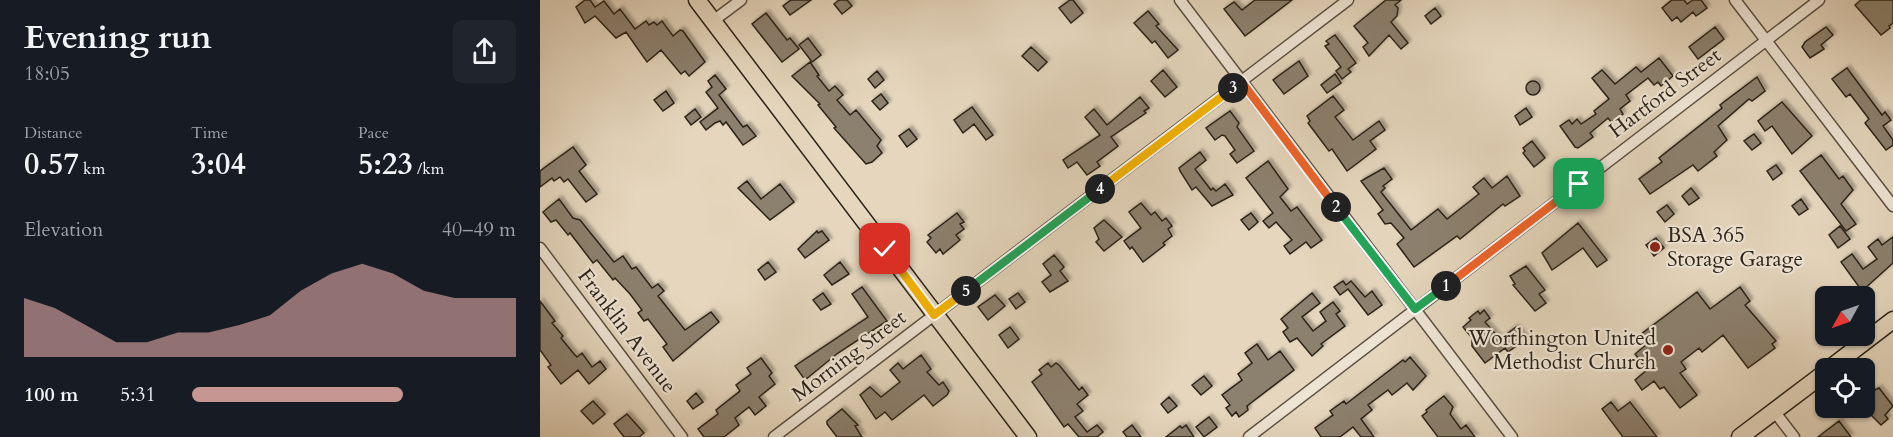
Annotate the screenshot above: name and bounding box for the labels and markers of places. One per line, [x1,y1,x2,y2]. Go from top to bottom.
pin: 3 [1218,73,1248,103]
pin [1553,158,1604,209]
pin: 4 [1085,174,1115,204]
pin: 2 [1321,192,1351,222]
place label: BSA 365 Storage Garage [1667,221,1803,274]
pin [859,223,910,274]
marker: BSA 365 Storage Garage [1648,240,1662,254]
pin: 1 [1431,271,1461,301]
pin: 5 [951,276,981,306]
place label: Worthington United Methodist Church [1467,324,1656,377]
marker: Worthington United Methodist Church [1661,343,1675,357]

